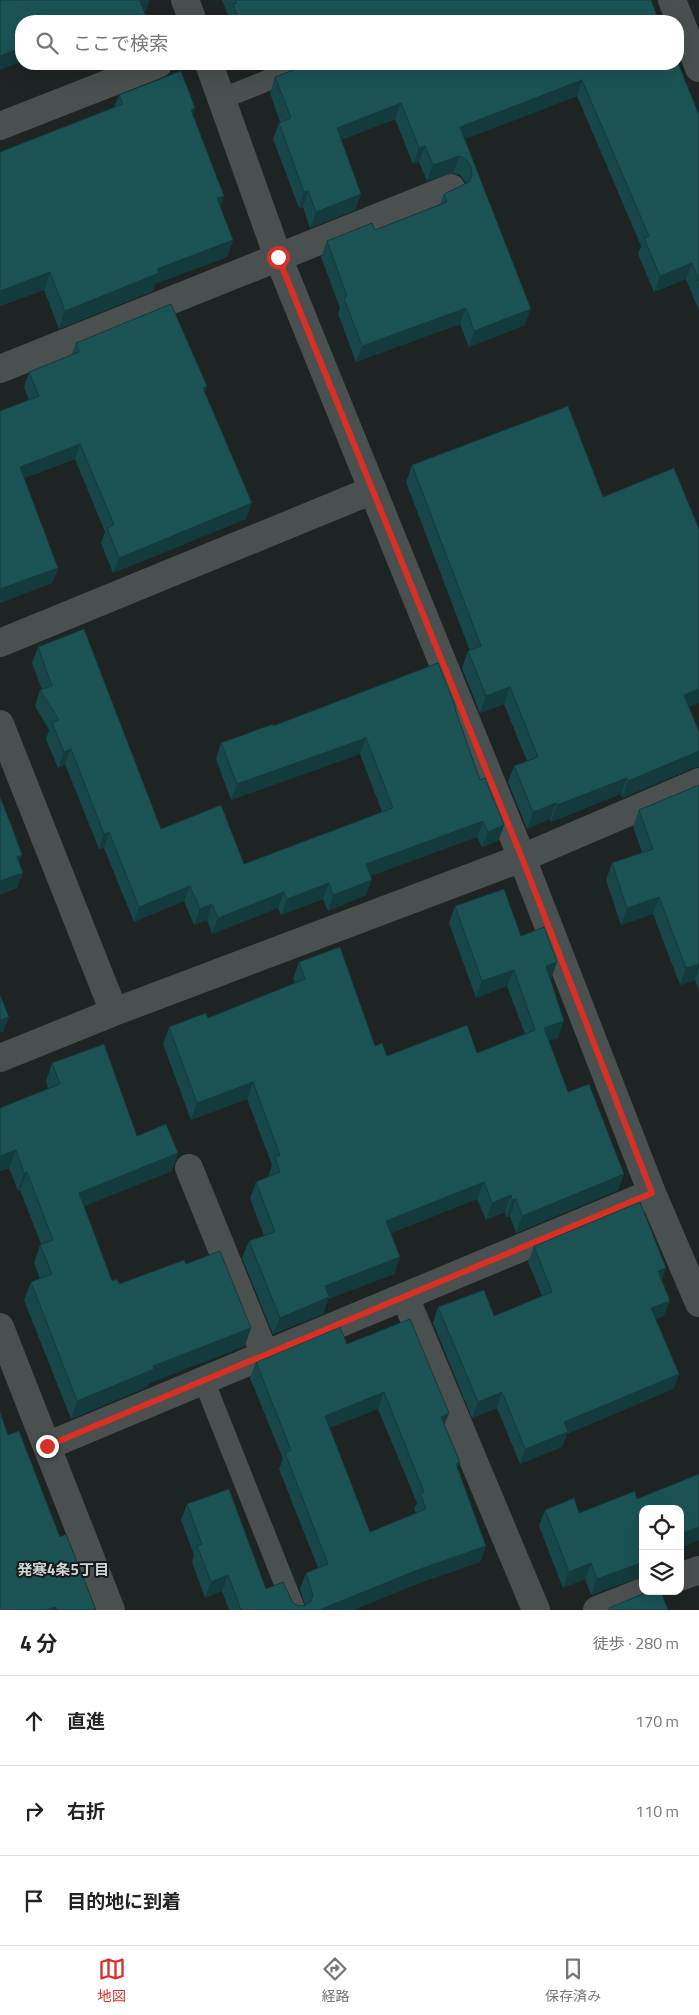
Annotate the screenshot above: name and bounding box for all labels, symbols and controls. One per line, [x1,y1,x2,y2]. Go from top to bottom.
search box [15,15,684,70]
text: ここで検索 [73,28,168,57]
icon: search [33,29,61,57]
route start [267,246,290,269]
route end [36,1435,59,1458]
map controls [639,1505,684,1595]
button: locate [639,1505,684,1550]
button: layers [639,1550,684,1595]
district label: 発寒4条5丁目 [17,1558,109,1581]
text: 4 分 [20,1627,57,1659]
text: 徒歩 · 280 m [593,1631,679,1655]
text: 直進 [67,1706,105,1735]
icon: ahead [20,1707,48,1735]
text: 170 m [635,1709,679,1733]
text: 右折 [67,1796,105,1825]
icon: right [20,1797,48,1825]
text: 110 m [635,1799,679,1823]
text: 目的地に到着 [67,1886,181,1915]
icon: arrive [20,1887,48,1915]
tab: 地図 [98,1955,126,2006]
tab: 経路 [321,1955,349,2006]
tab: 保存済み [545,1955,601,2006]

